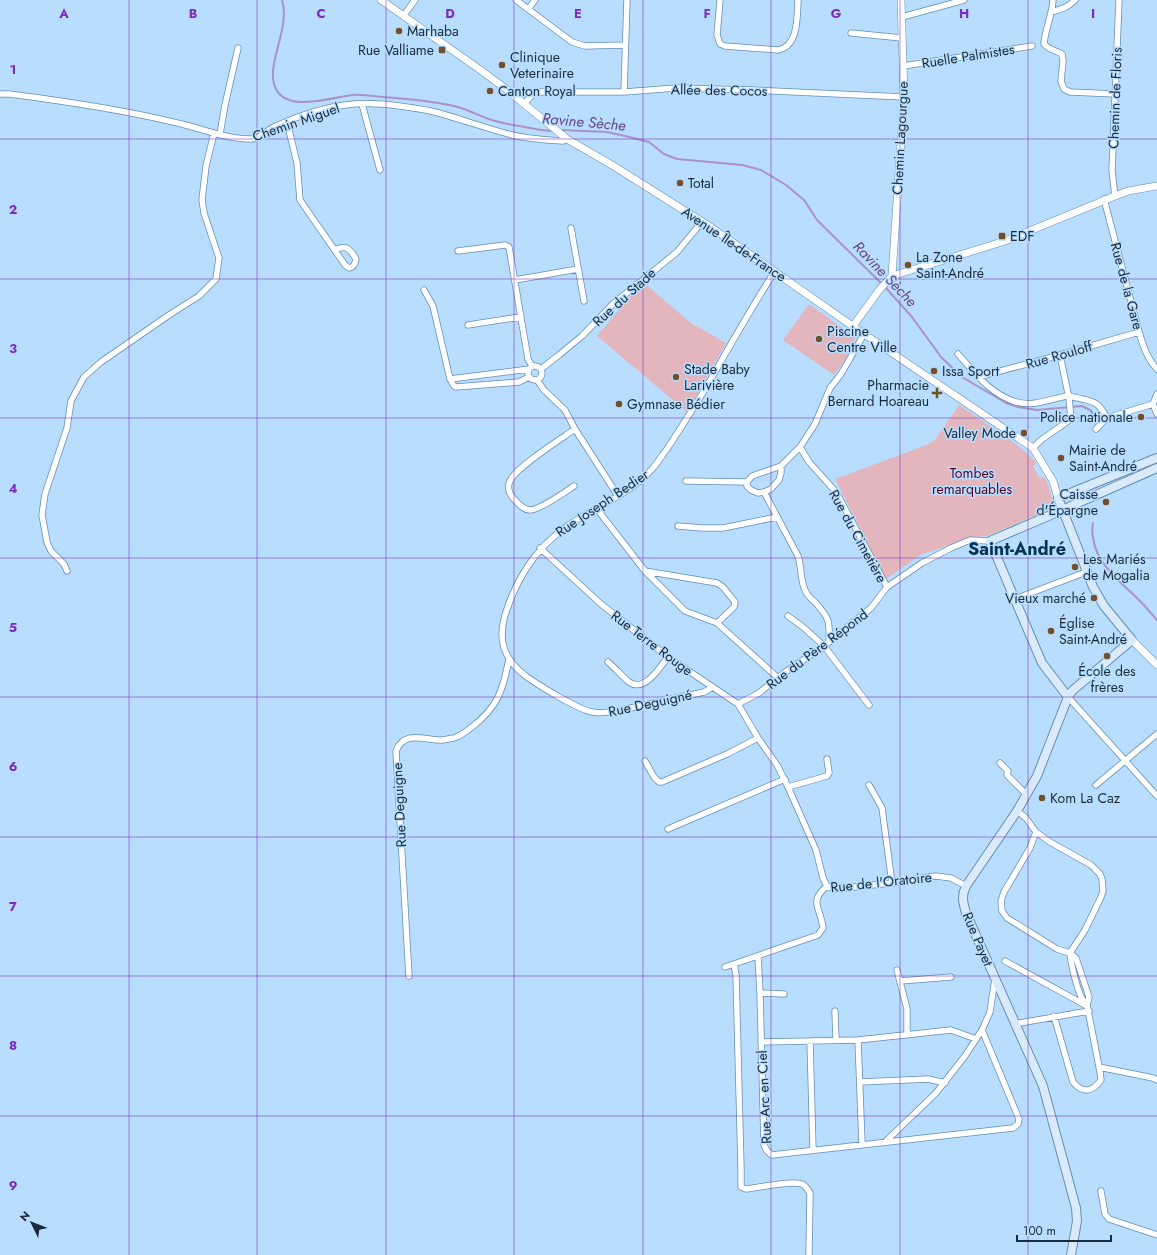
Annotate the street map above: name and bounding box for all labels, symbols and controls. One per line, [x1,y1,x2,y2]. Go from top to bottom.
text: A [58,4,69,23]
text: B [189,4,198,23]
text: C [316,4,326,23]
text: D [445,4,455,23]
text: E [574,4,582,23]
text: F [703,4,711,23]
text: G [831,4,842,23]
text: H [959,4,969,23]
text: I [1091,4,1095,23]
place label: Marhaba [407,21,459,41]
marker: Marhaba [394,26,404,36]
street label: Ruelle Palmistes [920,39,1016,73]
place label: Rue Valliame [358,40,434,60]
marker: Rue Valliame [437,45,447,55]
place label: Clinique Veterinaire [510,47,574,83]
street label: Chemin de Floris [1103,47,1127,149]
text: 1 [10,60,16,79]
marker: Clinique Veterinaire [497,60,507,70]
street label: Allée des Cocos [671,79,768,101]
place label: Canton Royal [498,81,576,101]
street label: Chemin Lagourgue [887,81,913,195]
marker: Canton Royal [485,86,495,96]
street label: Chemin Miguel [250,98,342,146]
water label: Ravine Sèche [541,107,627,137]
place label: Total [688,173,714,193]
marker: Total [675,178,685,188]
text: 2 [9,200,17,219]
street label: Avenue Île-de-France [678,202,790,286]
place label: EDF [1010,226,1034,246]
marker: EDF [997,231,1007,241]
water label: Ravine Sèche [848,236,922,312]
street label: Rue de la Gare [1106,240,1148,332]
place label: La Zone Saint-André [916,247,984,283]
marker: La Zone Saint-André [903,260,913,270]
street label: Rue du Stade [588,263,660,331]
place label: Piscine Centre Ville [827,321,897,357]
marker: Piscine Centre Ville [814,334,824,344]
street label: Rue Rouloff [1023,336,1096,374]
text: 3 [9,339,17,358]
place label: Stade Baby Larivière [684,359,750,395]
place label: Issa Sport [942,361,1000,381]
marker: Issa Sport [929,366,939,376]
marker: Stade Baby Larivière [671,372,681,382]
place label: Pharmacie Bernard Hoareau [828,375,929,411]
marker: Pharmacie Bernard Hoareau [932,388,942,398]
place label: Gymnase Bédier [627,394,725,414]
marker: Gymnase Bédier [614,399,624,409]
place label: Police nationale [1040,407,1133,427]
marker: Police nationale [1136,412,1146,422]
place label: Valley Mode [943,423,1016,443]
marker: Valley Mode [1019,428,1029,438]
place label: Mairie de Saint-André [1069,440,1137,476]
marker: Mairie de Saint-André [1056,453,1066,463]
park label: Tombes remarquables [932,463,1012,499]
street label: Rue Joseph Bedier [551,464,653,542]
text: 4 [8,479,18,498]
place label: Caisse d'Épargne [1036,484,1098,520]
street label: Rue du Cimetière [824,486,892,586]
marker: Caisse d'Épargne [1101,497,1111,507]
district label: Saint-André [968,536,1066,562]
place label: Les Mariés de Mogalia [1083,549,1150,585]
marker: Les Mariés de Mogalia [1070,562,1080,572]
place label: Vieux marché [1005,588,1086,608]
marker: Vieux marché [1089,593,1099,603]
street label: Rue du Père Répond [762,604,872,694]
street label: Rue Terre Rouge [607,606,697,680]
place label: Église Saint-André [1059,613,1127,649]
text: 5 [9,618,17,637]
marker: Église Saint-André [1046,626,1056,636]
marker: École des frères [1102,651,1112,661]
place label: École des frères [1078,661,1136,697]
street label: Rue Deguigné [606,684,694,722]
text: 6 [9,757,18,776]
street label: Rue Deguigne [387,762,411,848]
place label: Kom La Caz [1050,788,1121,808]
marker: Kom La Caz [1037,793,1047,803]
street label: Rue de l'Oratoire [829,867,933,897]
text: 7 [9,897,17,916]
street label: Rue Payet [958,909,999,970]
text: 8 [9,1036,17,1055]
street label: Rue Arc en Ciel [752,1050,776,1144]
text: 9 [9,1176,18,1195]
north arrow [12,1203,52,1243]
text: N [16,1208,34,1225]
scale bar [1017,1217,1111,1243]
text: 100 m [1023,1222,1056,1240]

